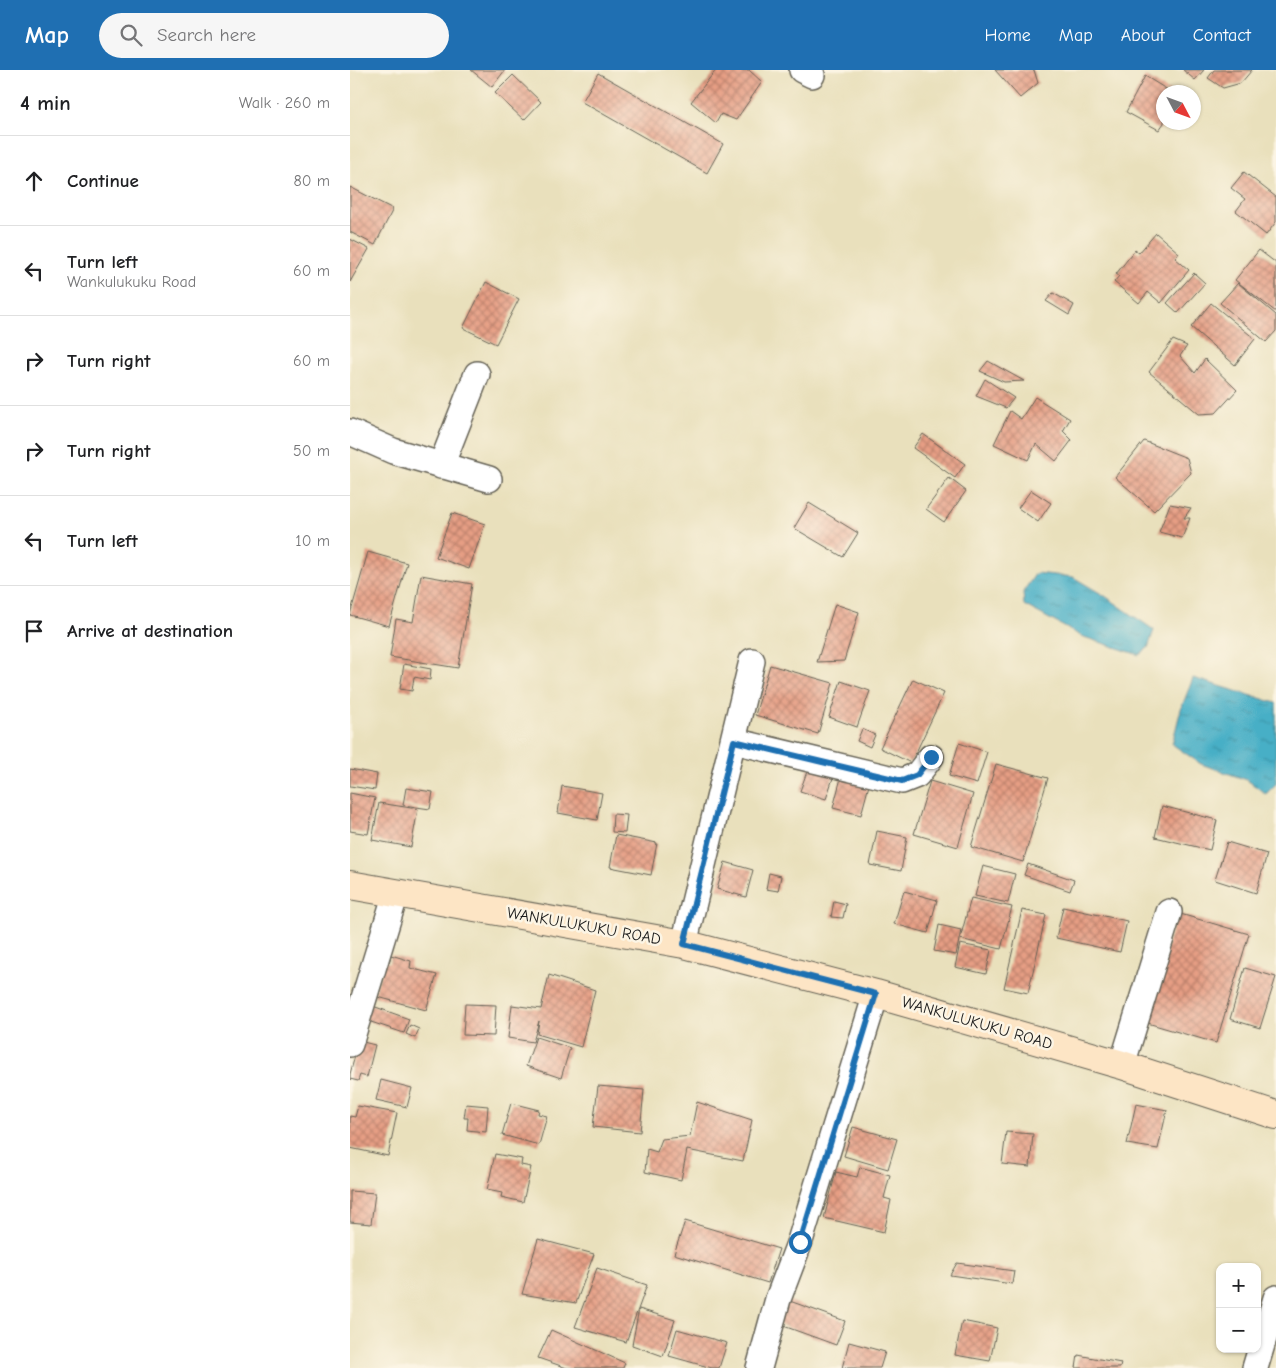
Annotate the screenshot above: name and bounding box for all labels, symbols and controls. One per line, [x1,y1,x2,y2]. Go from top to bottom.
search box [99,13,449,58]
text: Map [25,21,69,49]
icon: search [117,21,145,49]
text: Search here [157,24,256,46]
text: Home [984,25,1031,46]
text: Map [1059,25,1093,46]
text: About [1121,25,1165,46]
text: Contact [1193,25,1251,46]
north arrow [1156,85,1201,130]
text: 4 min [20,91,71,115]
text: Walk · 260 m [239,94,330,112]
icon: ahead [20,167,48,195]
text: Continue [67,170,139,192]
text: 80 m [293,172,330,190]
text: Turn left [67,251,138,273]
icon: left [20,257,48,285]
text: 60 m [293,262,330,280]
text: Wankulukuku Road [67,273,196,291]
icon: right [20,347,48,375]
text: Turn right [67,350,151,372]
text: 60 m [293,352,330,370]
icon: right [20,437,48,465]
text: Turn right [67,440,151,462]
text: 50 m [293,442,330,460]
icon: left [20,527,48,555]
text: Turn left [67,530,138,552]
text: 10 m [295,532,330,550]
icon: arrive [20,617,48,645]
text: Arrive at destination [67,620,233,642]
route end [920,746,943,769]
street label: WANKULUKUKU ROAD [506,904,662,948]
street label: WANKULUKUKU ROAD [900,993,1054,1053]
route start [789,1231,812,1254]
map controls [1216,1263,1261,1353]
button: + [1216,1263,1261,1308]
button: − [1216,1308,1261,1353]

